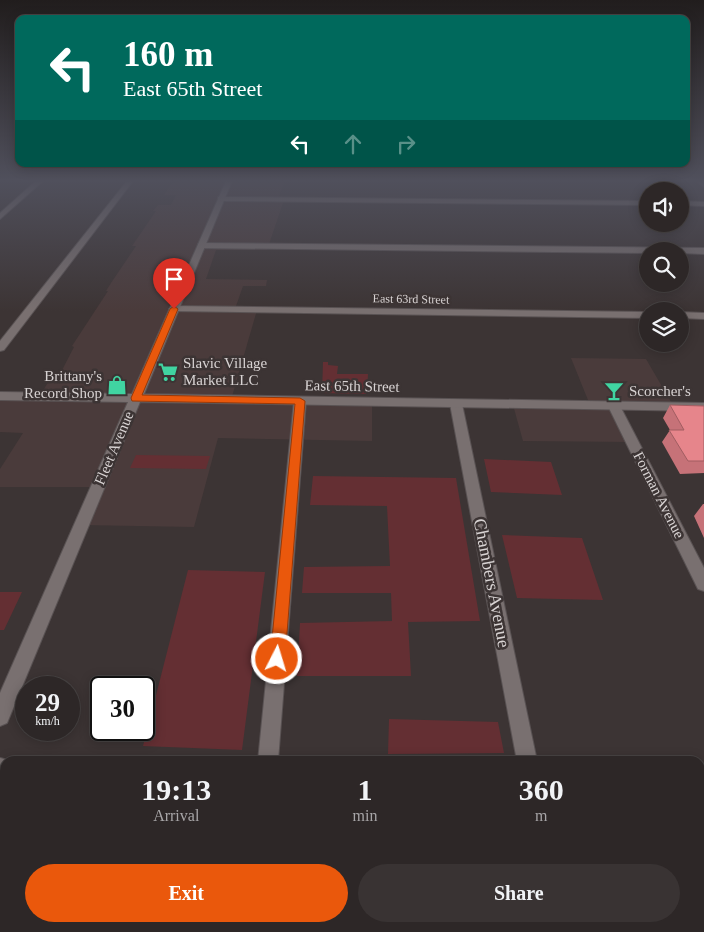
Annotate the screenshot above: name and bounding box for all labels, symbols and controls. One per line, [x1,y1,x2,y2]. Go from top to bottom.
icon: left [40,35,105,100]
text: 160 m [123,35,213,74]
text: East 65th Street [123,76,262,101]
icon: left [286,130,314,158]
icon: ahead [339,130,367,158]
icon: right [392,130,420,158]
map controls [639,182,689,352]
button: sound [639,182,689,232]
button: search [639,242,689,292]
pin [153,258,195,309]
icon: arrive [160,265,188,293]
street label: East 63rd Street [373,291,450,307]
button: layers [639,302,689,352]
place label: Slavic Village Market LLC [183,355,268,388]
supermarket icon: Slavic Village Market LLC [157,361,179,383]
place label: Brittany's Record Shop [24,368,102,401]
shop icon: Brittany's Record Shop [106,374,128,396]
street label: East 65th Street [304,377,400,395]
bar icon: Scorcher's [603,380,625,402]
place label: Scorcher's [629,383,691,399]
street label: Fleet Avenue [91,408,137,487]
street label: Forman Avenue [630,449,688,541]
street label: Chambers Avenue [470,517,514,649]
position arrow [250,632,302,684]
speed limit sign: 30 [90,676,155,741]
text: 29 [35,689,60,716]
text: km/h [35,714,60,728]
text: 19:13 [141,773,211,806]
text: 1 [357,773,372,806]
text: 360 [519,773,564,806]
text: Arrival [153,807,199,824]
text: min [353,807,377,824]
text: m [535,807,547,824]
button: Exit [25,864,348,922]
button: Share [358,864,680,922]

